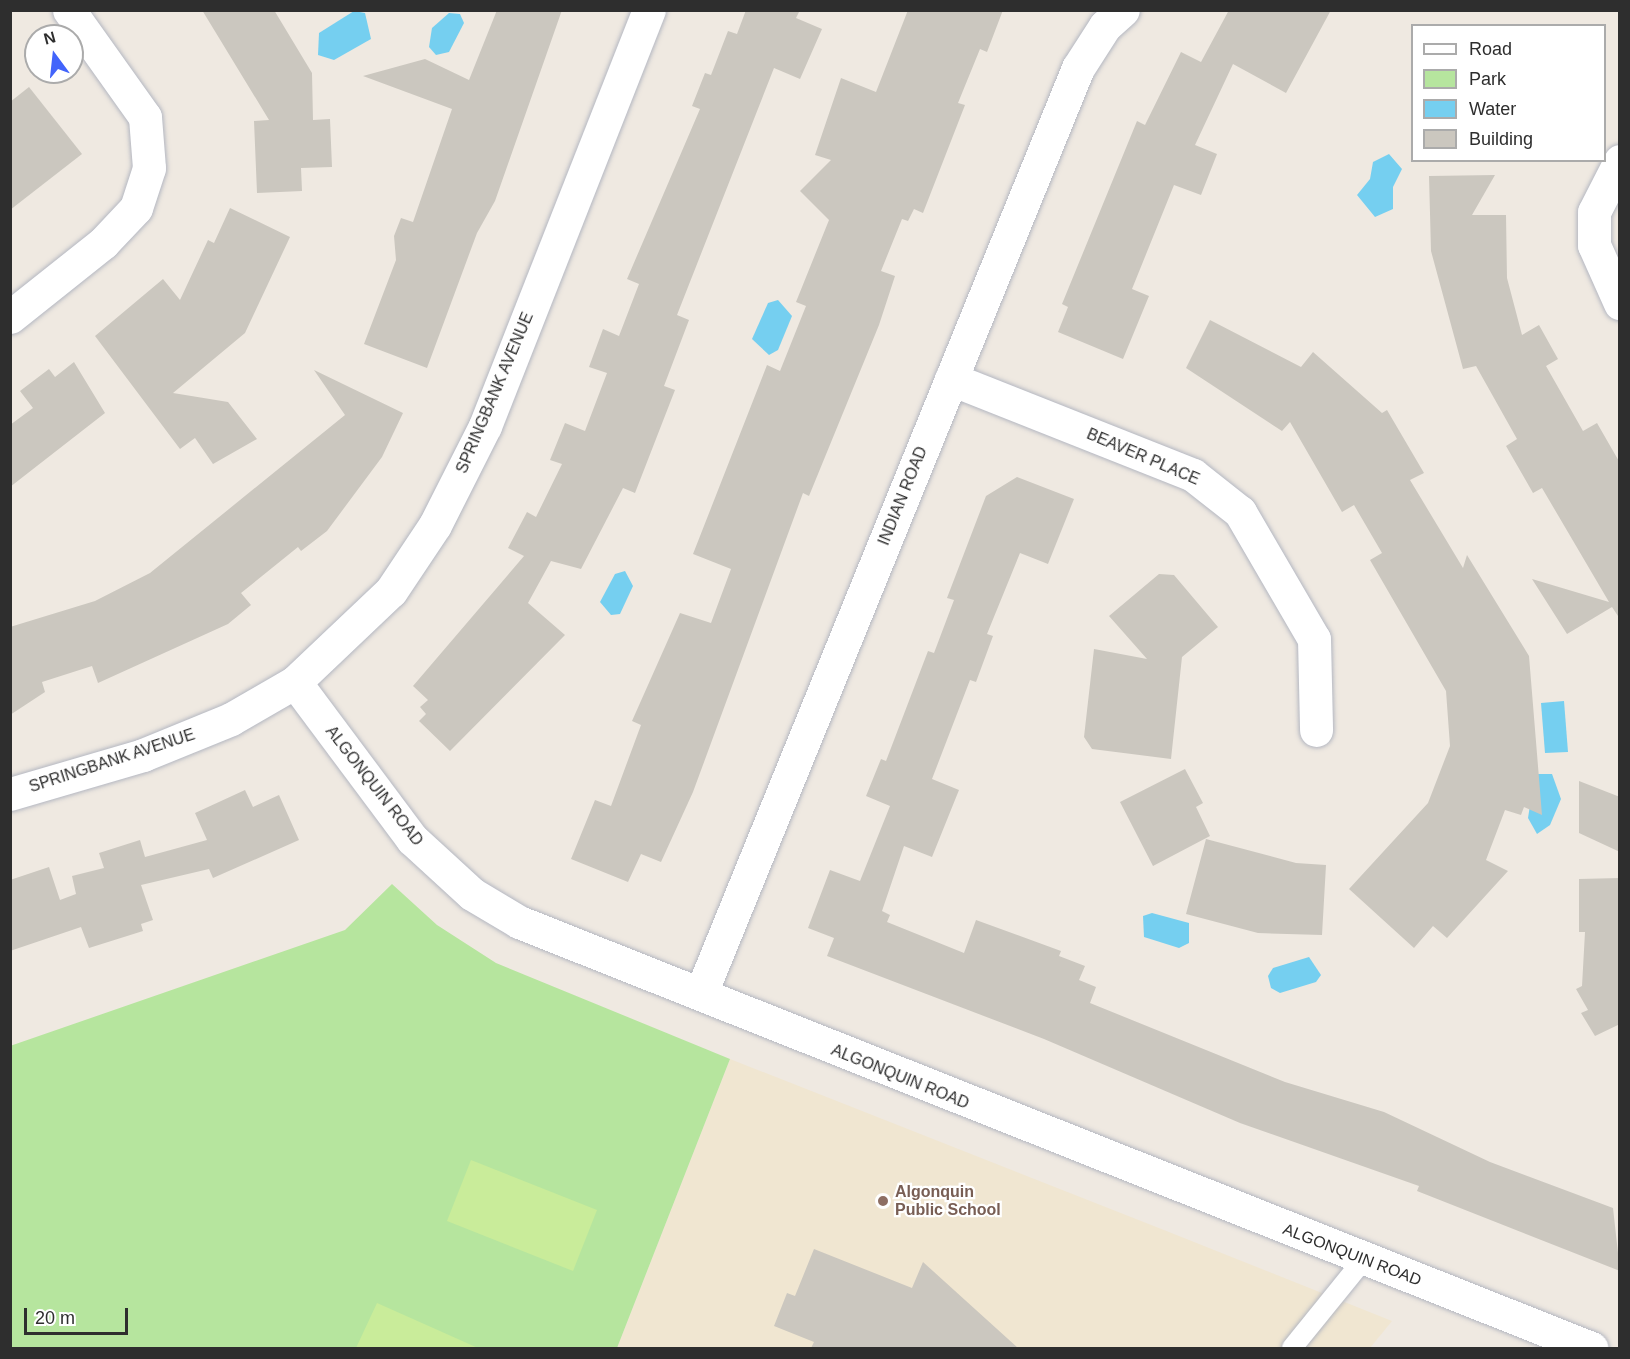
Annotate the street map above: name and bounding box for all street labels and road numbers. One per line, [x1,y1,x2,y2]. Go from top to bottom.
street label: SPRINGBANK AVENUE [452,309,538,477]
street label: BEAVER PLACE [1084,425,1202,489]
street label: INDIAN ROAD [874,444,932,548]
street label: ALGONQUIN ROAD [321,722,427,850]
street label: SPRINGBANK AVENUE [26,725,198,797]
street label: ALGONQUIN ROAD [828,1041,972,1113]
street label: ALGONQUIN ROAD [1280,1220,1424,1290]

